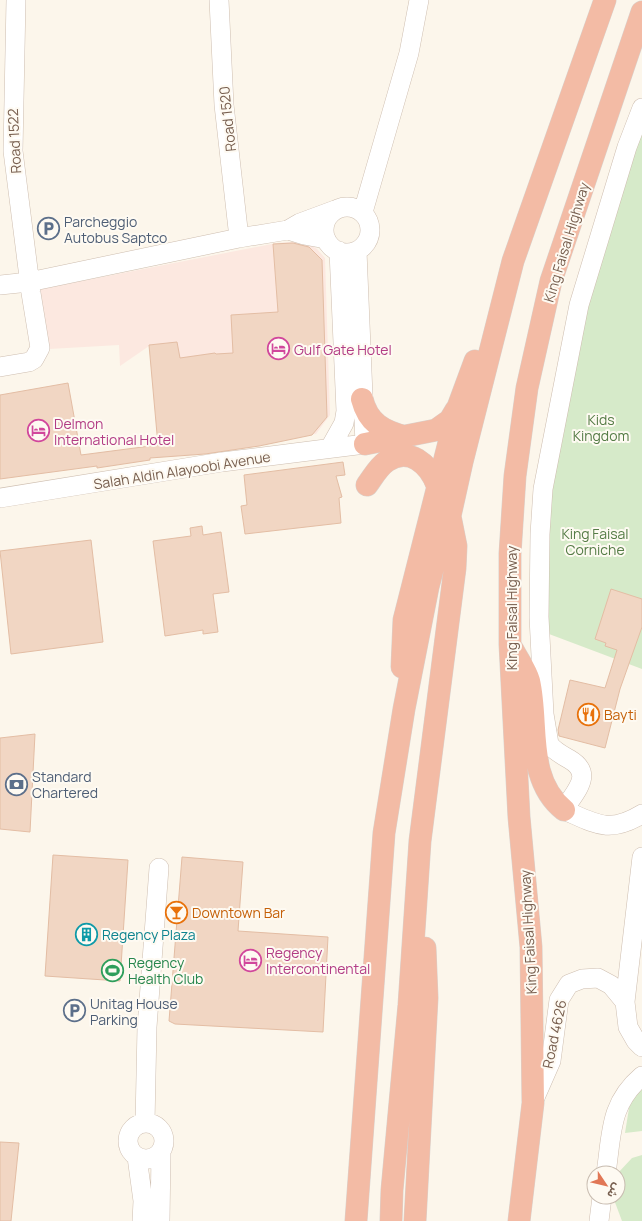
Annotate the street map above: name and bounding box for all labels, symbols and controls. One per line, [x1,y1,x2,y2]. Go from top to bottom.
street label: Road 1520 [214,85,240,153]
street label: Road 1522 [3,108,25,174]
street label: King Faisal Highway [539,179,593,304]
place label: Parcheggio Autobus Saptco [64,212,167,247]
parking icon: Parcheggio Autobus Saptco [35,216,61,242]
hotel icon: Gulf Gate Hotel [266,336,292,362]
place label: Gulf Gate Hotel [294,340,392,359]
park label: Kids Kingdom [573,410,629,445]
place label: Delmon International Hotel [54,414,174,449]
hotel icon: Delmon International Hotel [25,418,51,444]
street label: Salah Aldin Alayoobi Avenue [92,447,272,493]
park label: King Faisal Corniche [561,524,629,559]
street label: King Faisal Highway [502,545,521,670]
restaurant icon: Bayti [575,701,601,727]
place label: Bayti [604,705,637,724]
place label: Standard Chartered [32,767,98,802]
bank icon: Standard Chartered [3,771,29,797]
street label: King Faisal Highway [515,869,541,995]
bar icon: Downtown Bar [163,899,189,925]
place label: Downtown Bar [192,903,285,922]
building icon: Regency Plaza [73,921,99,947]
place label: Regency Plaza [102,925,195,944]
place label: Regency Intercontinental [266,943,370,978]
hotel icon: Regency Intercontinental [237,947,263,973]
place label: Regency Health Club [128,953,203,988]
sports icon: Regency Health Club [99,957,125,983]
place label: Unitag House Parking [90,994,178,1029]
parking icon: Unitag House Parking [61,998,87,1024]
street label: Road 4626 [537,998,571,1070]
north arrow [586,1165,626,1205]
text: ش [604,1181,625,1202]

